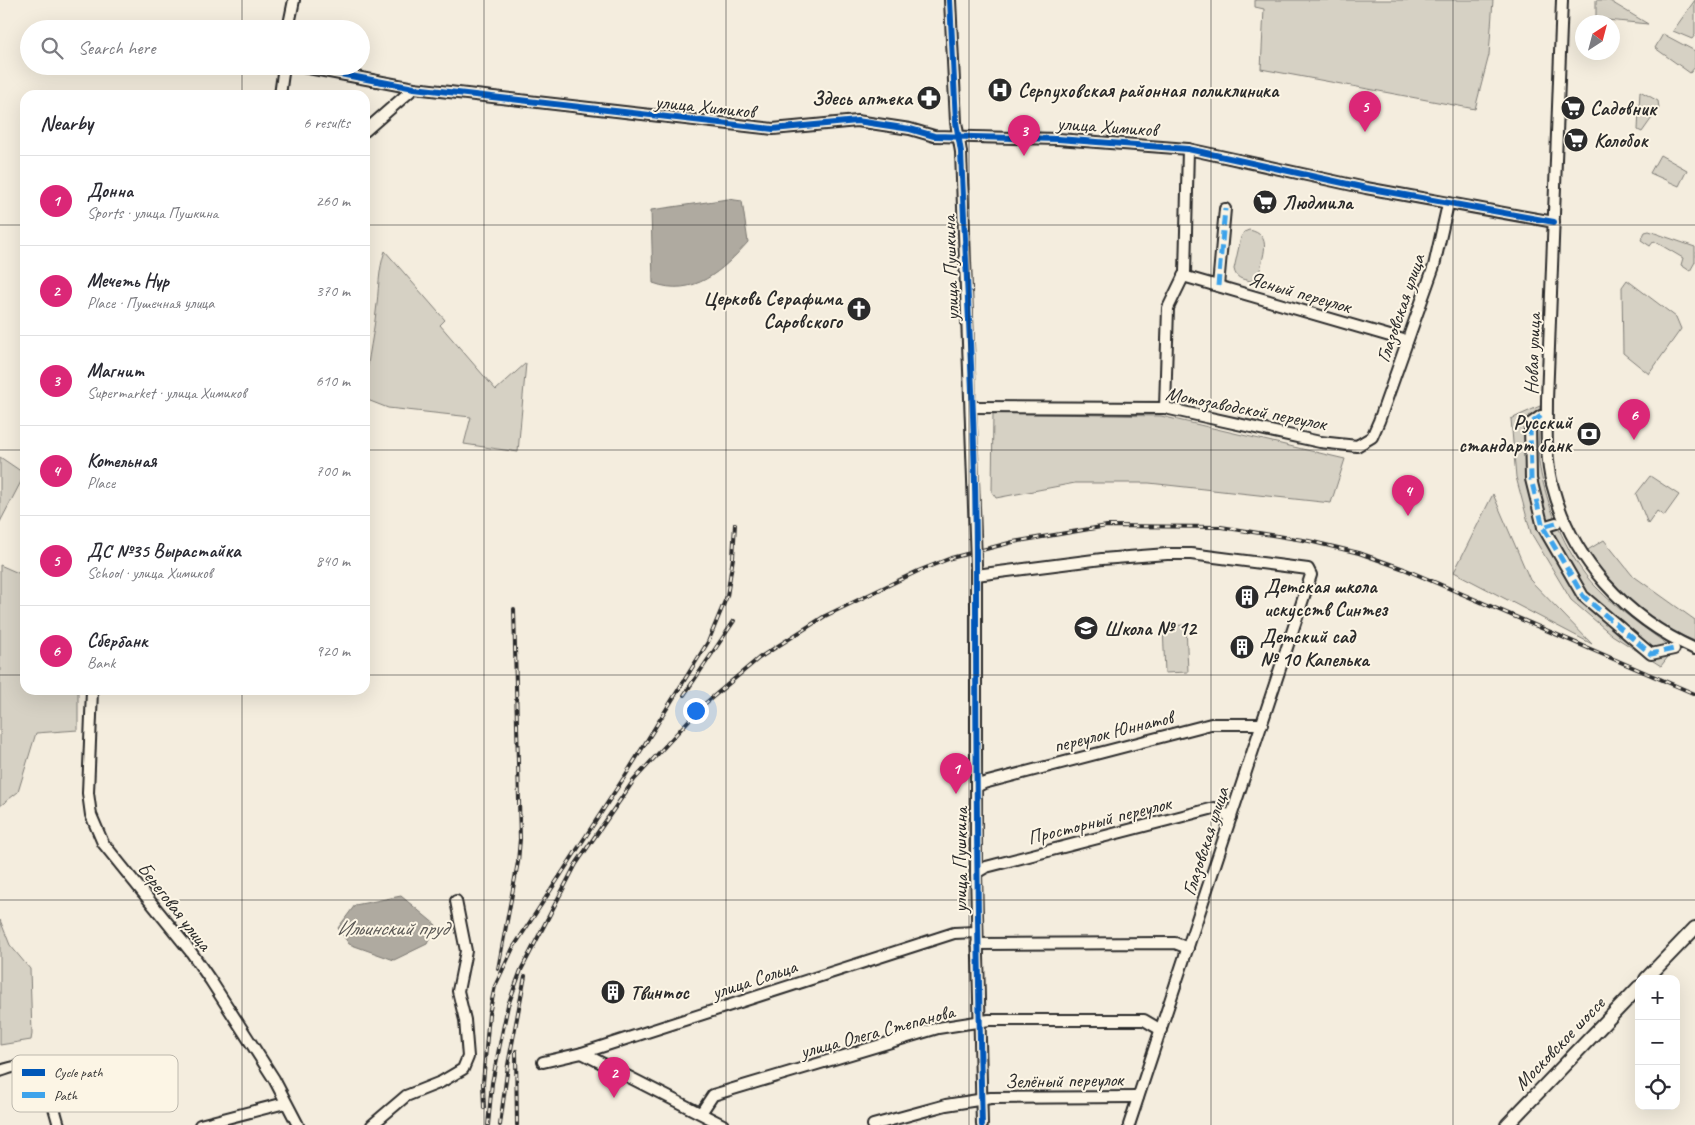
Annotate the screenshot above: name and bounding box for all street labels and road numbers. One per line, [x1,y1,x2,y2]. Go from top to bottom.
street label: улица Химиков [653,89,759,124]
street label: улица Химиков [1055,110,1161,143]
street label: улица Пушкина [936,213,965,322]
street label: Глазовская улица [1370,250,1431,365]
street label: Ясный переулок [1246,266,1355,319]
street label: Новая улица [1519,311,1546,395]
street label: Мотозаводской переулок [1164,381,1330,437]
street label: переулок Юннатов [1051,704,1178,758]
street label: Глазовская улица [1176,783,1235,899]
street label: Просторный переулок [1025,790,1175,850]
street label: улица Пушкина [948,805,973,914]
street label: Береговая улица [132,857,218,957]
street label: улица Сольца [708,953,802,1005]
street label: Московское шоссе [1509,990,1611,1095]
street label: улица Олега Степанова [796,998,959,1064]
street label: Зелёный переулок [1005,1067,1125,1094]

